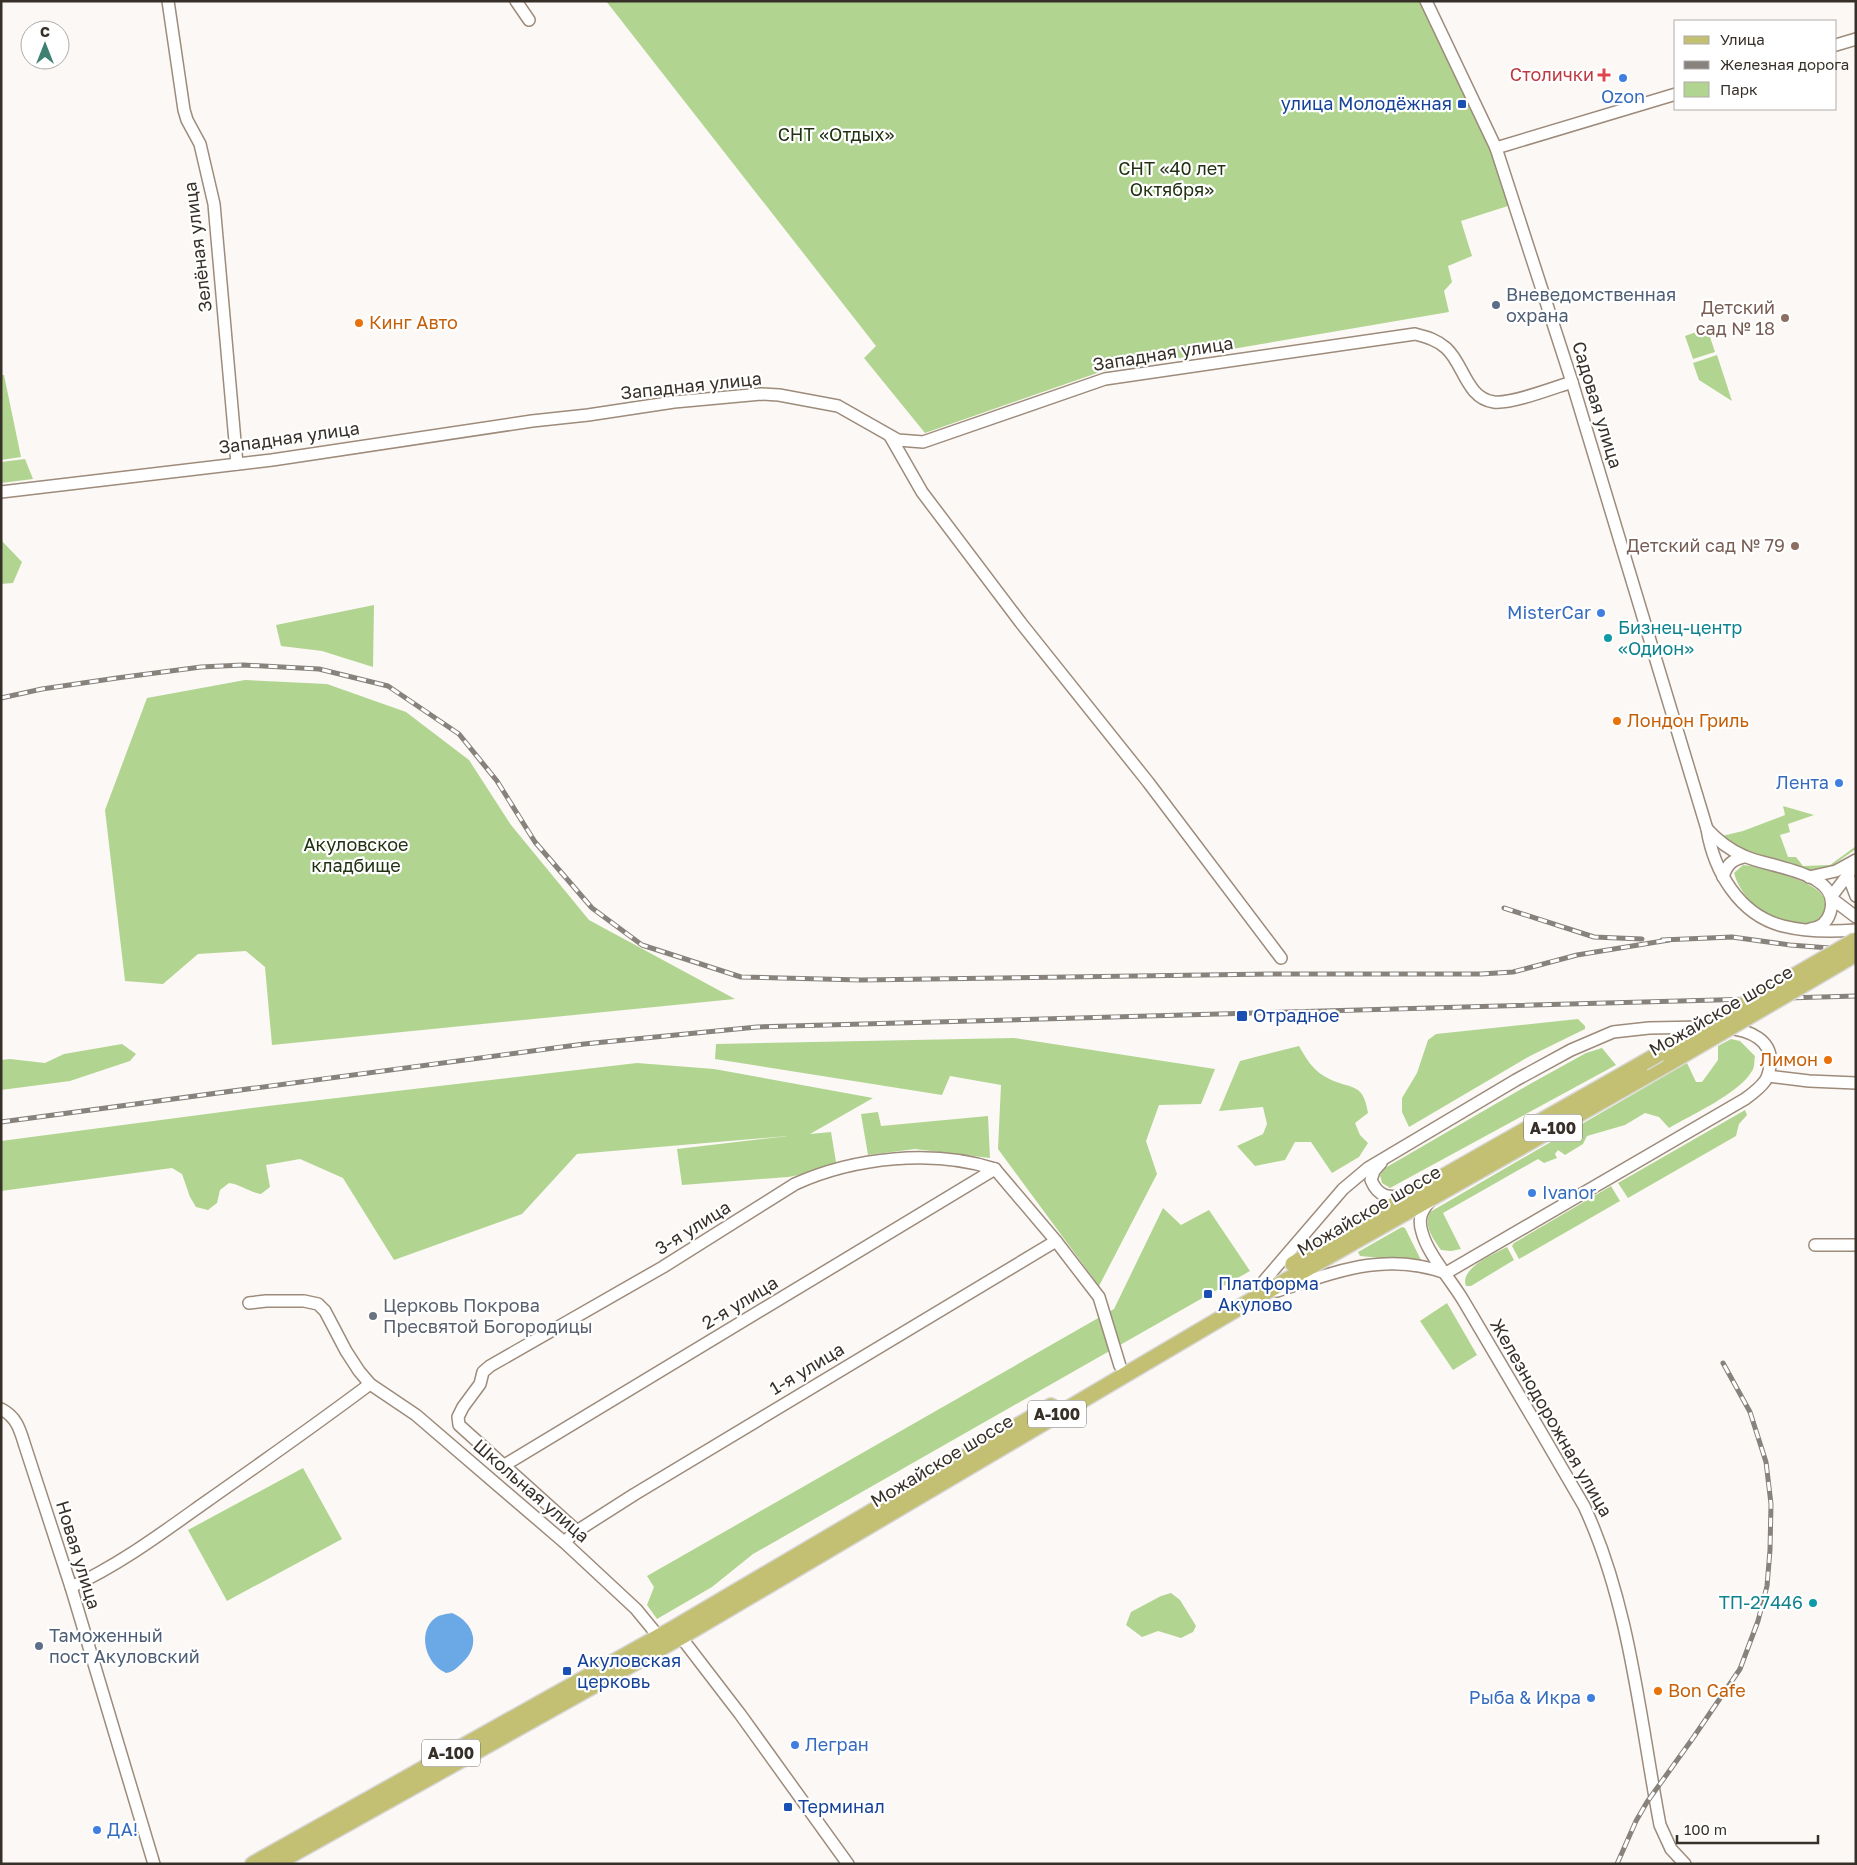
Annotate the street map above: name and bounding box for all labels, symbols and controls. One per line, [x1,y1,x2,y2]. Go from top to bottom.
north arrow [20,20,70,70]
legend [1674,20,1837,110]
text: С [40,23,50,40]
text: Улица [1720,30,1765,48]
text: Железная дорога [1720,55,1849,73]
place label: Столички [1510,63,1594,85]
marker: Столички [1598,69,1610,81]
marker: Ozon [1617,72,1629,84]
text: Парк [1720,80,1758,98]
place label: Ozon [1601,85,1645,107]
place label: улица Молодёжная [1281,92,1452,114]
marker: улица Молодёжная [1456,98,1468,110]
park label: СНТ «Отдых» [778,123,894,145]
park label: СНТ «40 лет Октября» [1118,157,1226,200]
street label: Зелёная улица [178,181,216,314]
place label: Вневедомственная охрана [1506,283,1676,326]
place label: Детский сад № 18 [1696,296,1775,339]
marker: Вневедомственная охрана [1490,299,1502,311]
place label: Кинг Авто [369,311,458,333]
marker: Детский сад № 18 [1779,312,1791,324]
marker: Кинг Авто [353,317,365,329]
street label: Западная улица [1091,331,1235,375]
street label: Садовая улица [1568,338,1628,471]
street label: Западная улица [619,367,763,403]
street label: Западная улица [217,416,361,458]
place label: Детский сад № 79 [1627,534,1785,556]
marker: Детский сад № 79 [1789,540,1801,552]
place label: MisterCar [1507,601,1591,623]
marker: MisterCar [1595,607,1607,619]
place label: Бизнец-центр «Одион» [1618,616,1742,659]
marker: Бизнец-центр «Одион» [1602,632,1614,644]
place label: Лондон Гриль [1627,709,1749,731]
marker: Лондон Гриль [1611,715,1623,727]
place label: Лента [1776,771,1829,793]
marker: Лента [1833,777,1845,789]
park label: Акуловское кладбище [304,833,408,876]
street label: Можайское шоссе [1645,960,1796,1060]
place label: Отрадное [1253,1004,1340,1026]
marker: Отрадное [1235,1009,1249,1023]
place label: Лимон [1759,1048,1818,1070]
marker: Лимон [1822,1054,1834,1066]
road number: А-100 [1524,1114,1582,1142]
street label: Можайское шоссе [1293,1160,1444,1260]
place label: Ivanor [1542,1181,1596,1203]
marker: Ivanor [1526,1187,1538,1199]
street label: 3-я улица [651,1195,734,1259]
street label: 2-я улица [697,1271,781,1333]
place label: Платформа Акулово [1218,1272,1319,1315]
marker: Платформа Акулово [1202,1288,1214,1300]
place label: Церковь Покрова Пресвятой Богородицы [383,1294,593,1337]
marker: Церковь Покрова Пресвятой Богородицы [367,1310,379,1322]
street label: Железнодорожная улица [1486,1314,1618,1521]
street label: 1-я улица [765,1337,848,1399]
road number: А-100 [1028,1400,1086,1428]
street label: Можайское шоссе [866,1409,1017,1511]
street label: Школьная улица [469,1434,594,1547]
street label: Новая улица [52,1498,106,1612]
place label: ТП-27446 [1719,1591,1803,1613]
marker: ТП-27446 [1807,1597,1819,1609]
place label: Таможенный пост Акуловский [49,1624,200,1667]
marker: Таможенный пост Акуловский [33,1640,45,1652]
place label: Акуловская церковь [577,1649,681,1692]
marker: Акуловская церковь [561,1665,573,1677]
place label: Bon Cafe [1668,1679,1746,1701]
marker: Bon Cafe [1652,1685,1664,1697]
place label: Рыба & Икра [1469,1686,1581,1708]
marker: Рыба & Икра [1585,1692,1597,1704]
place label: Легран [805,1733,869,1755]
marker: Легран [789,1739,801,1751]
road number: А-100 [422,1740,480,1766]
place label: Терминал [798,1795,885,1817]
marker: Терминал [782,1801,794,1813]
scale bar [1677,1812,1818,1844]
place label: ДА! [107,1818,138,1840]
text: 100 m [1684,1820,1727,1838]
marker: ДА! [91,1824,103,1836]

